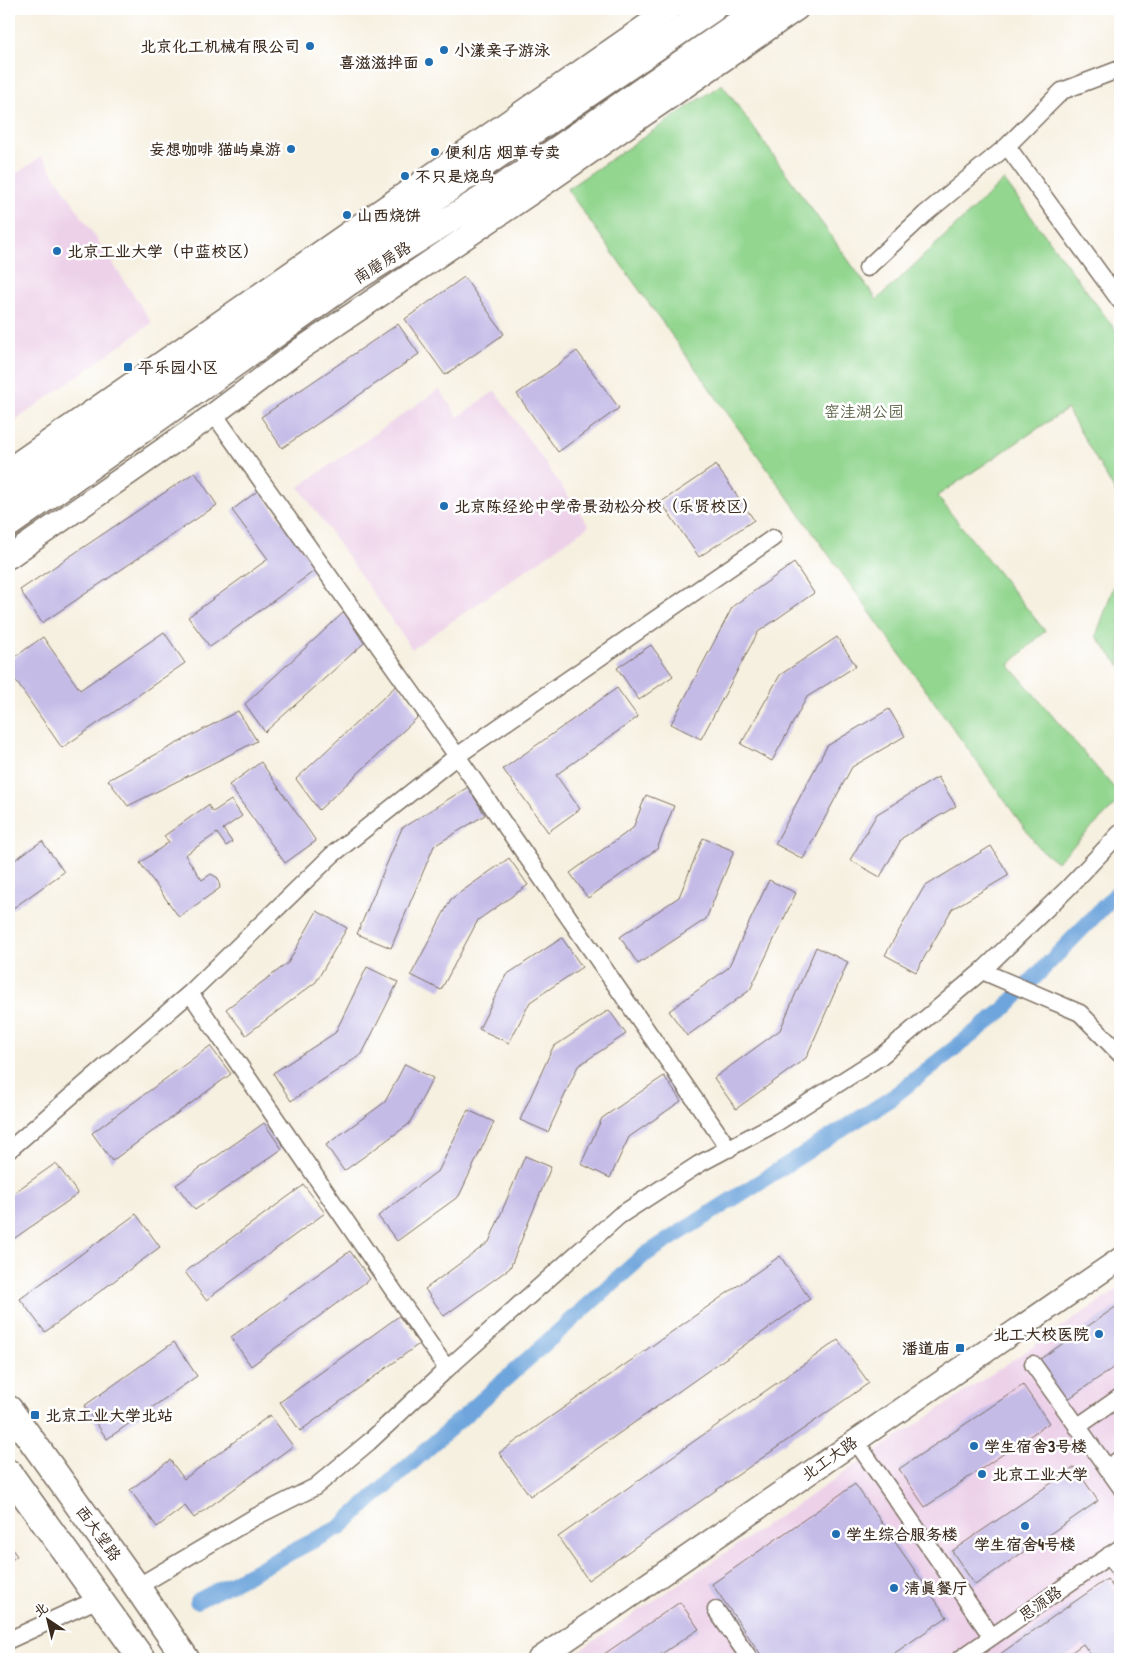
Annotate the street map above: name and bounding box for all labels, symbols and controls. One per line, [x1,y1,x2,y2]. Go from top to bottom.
place label: 北京化工机械有限公司 [140,35,300,57]
place label: 小漾亲子游泳 [454,39,551,61]
marker: 北京化工机械有限公司 [304,40,316,52]
marker: 小漾亲子游泳 [438,44,450,56]
place label: 喜滋滋拌面 [339,51,419,73]
marker: 喜滋滋拌面 [423,56,435,68]
place label: 妄想咖啡 猫屿桌游 [149,138,281,160]
place label: 便利店 烟草专卖 [445,141,561,163]
marker: 妄想咖啡 猫屿桌游 [285,143,297,155]
marker: 便利店 烟草专卖 [429,146,441,158]
place label: 不只是烧鸟 [415,165,495,187]
marker: 不只是烧鸟 [399,170,411,182]
place label: 山西烧饼 [357,204,421,226]
marker: 山西烧饼 [341,209,353,221]
street label: 南磨房路 [349,236,415,288]
place label: 北京工业大学（中蓝校区） [67,240,259,262]
marker: 北京工业大学（中蓝校区） [51,245,63,257]
place label: 平乐园小区 [138,356,218,378]
marker: 平乐园小区 [122,361,134,373]
park label: 窑洼湖公园 [824,400,904,422]
place label: 北京陈经纶中学帝景劲松分校（乐贤校区） [454,495,758,517]
marker: 北京陈经纶中学帝景劲松分校（乐贤校区） [438,500,450,512]
place label: 北工大校医院 [993,1323,1089,1345]
marker: 北工大校医院 [1093,1328,1105,1340]
place label: 潘道庙 [902,1337,950,1359]
marker: 潘道庙 [954,1342,966,1354]
place label: 北京工业大学北站 [45,1404,173,1426]
marker: 北京工业大学北站 [29,1409,41,1421]
street label: 北工大路 [796,1431,862,1485]
place label: 学生宿舍3号楼 [984,1435,1087,1457]
marker: 学生宿舍3号楼 [968,1440,980,1452]
place label: 北京工业大学 [992,1463,1088,1485]
marker: 北京工业大学 [976,1468,988,1480]
street label: 西大望路 [71,1501,127,1565]
marker: 学生宿舍4号楼 [1019,1520,1031,1532]
place label: 学生综合服务楼 [846,1523,958,1545]
marker: 学生综合服务楼 [830,1528,842,1540]
place label: 学生宿舍4号楼 [974,1533,1076,1555]
place label: 清真餐厅 [904,1577,968,1599]
street label: 思源路 [1014,1580,1066,1626]
marker: 清真餐厅 [888,1582,900,1594]
north arrow [22,1596,72,1646]
text: 北 [29,1597,51,1621]

